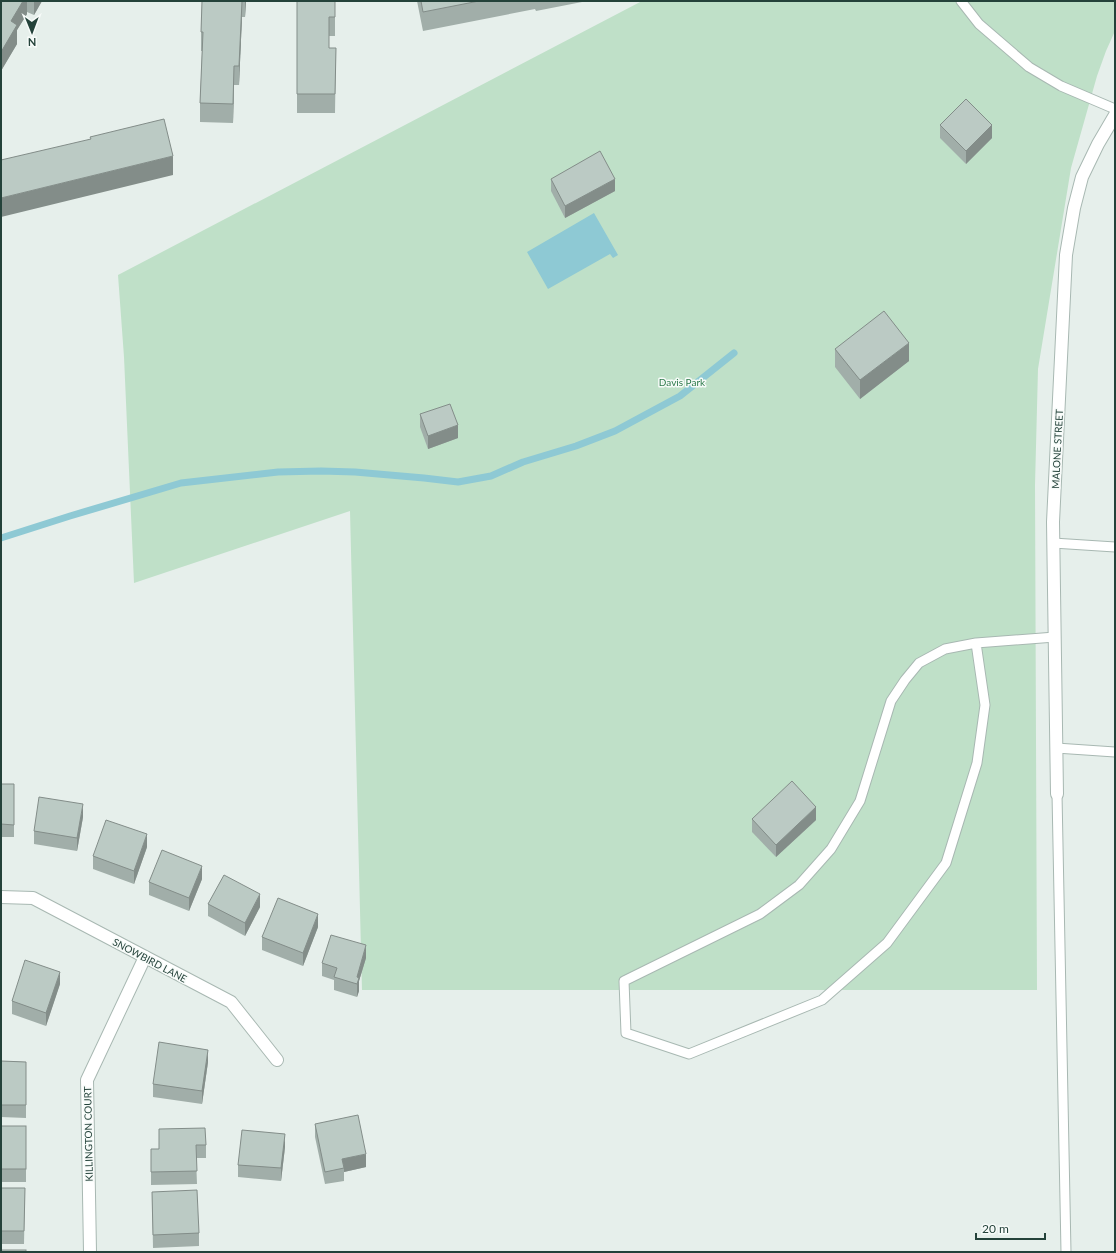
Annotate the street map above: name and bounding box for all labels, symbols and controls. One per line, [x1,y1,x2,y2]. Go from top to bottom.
north arrow [12,12,52,52]
text: N [28,36,37,49]
park label: Davis Park [659,376,706,388]
street label: MALONE STREET [1049,409,1065,489]
street label: SNOWBIRD LANE [111,935,189,985]
street label: KILLINGTON COURT [81,1086,95,1182]
scale bar [976,1215,1045,1241]
text: 20 m [982,1221,1009,1236]

